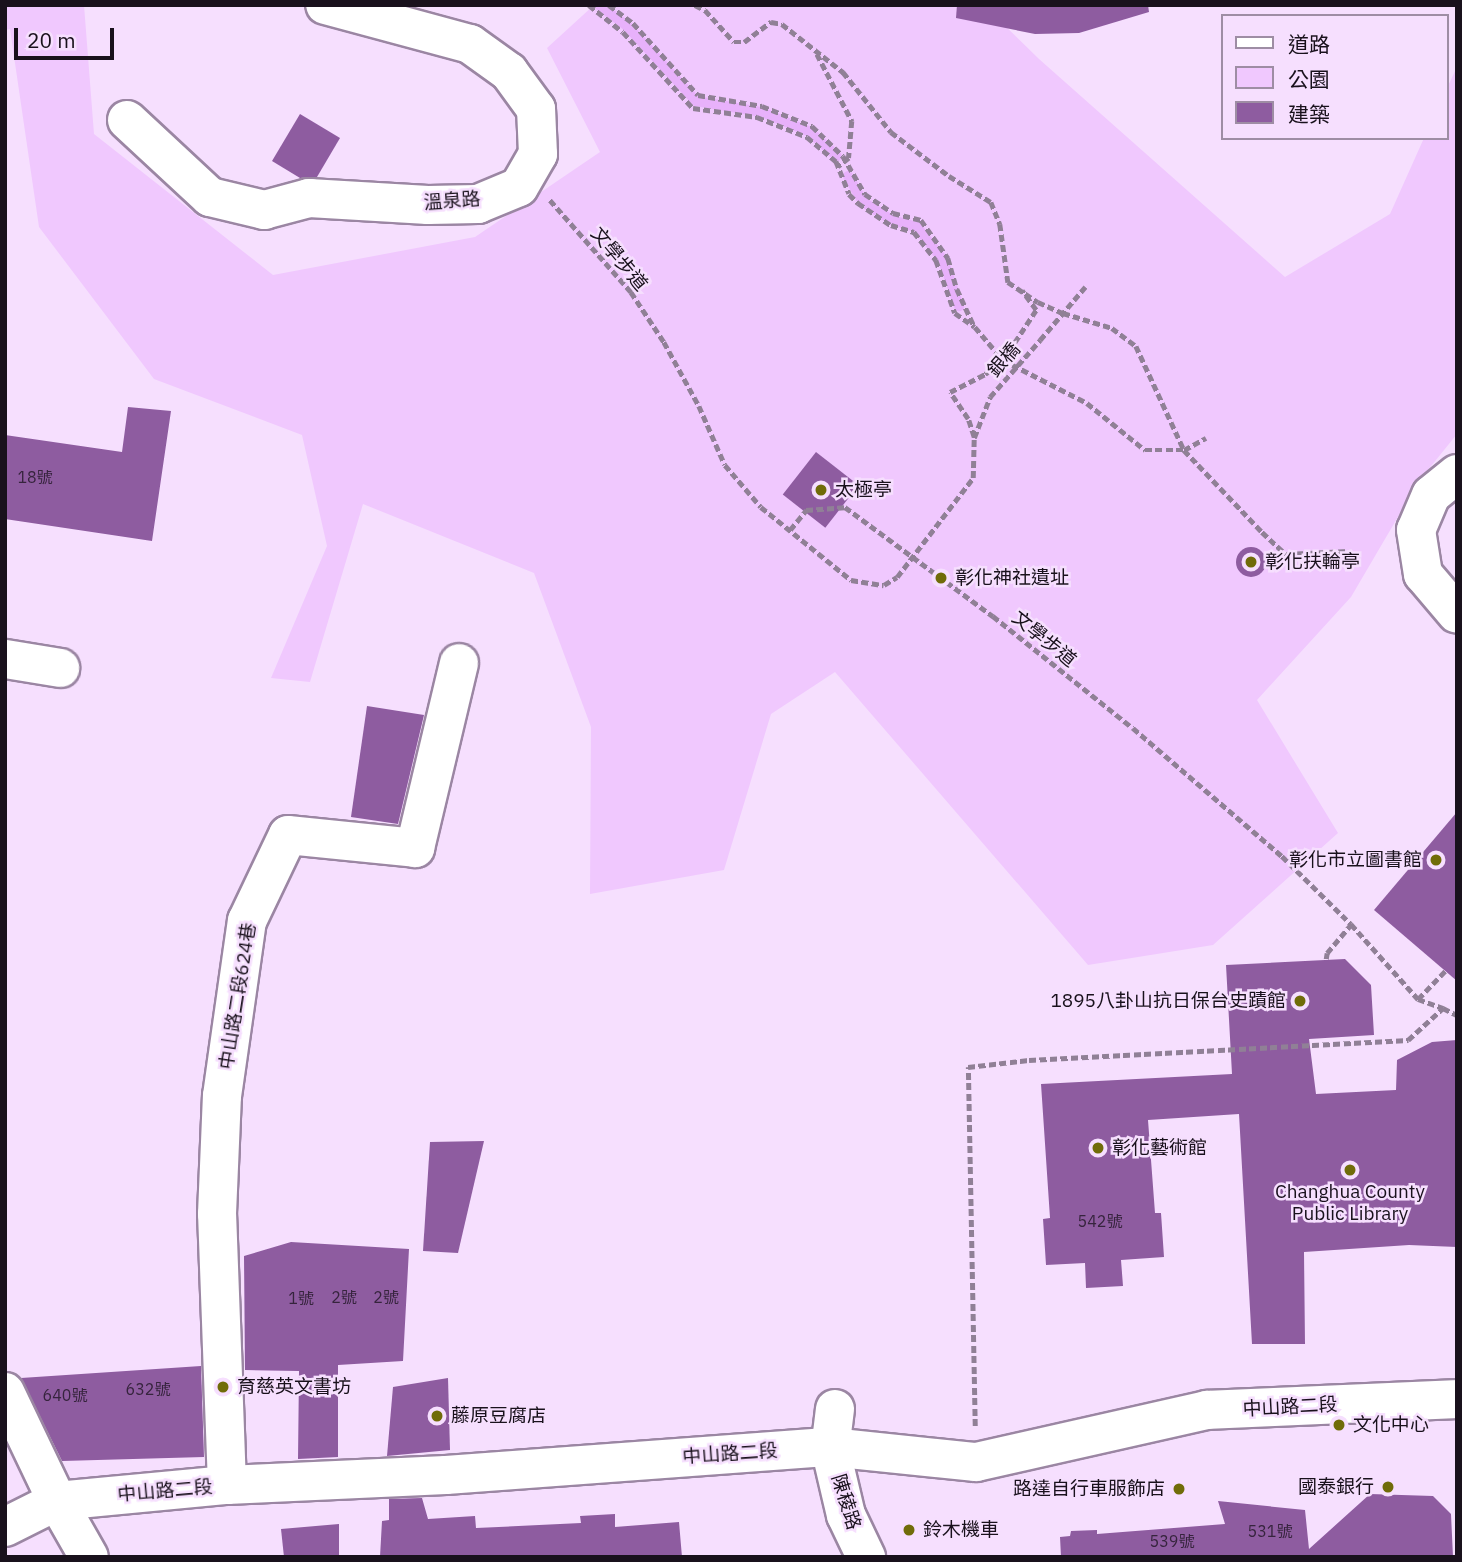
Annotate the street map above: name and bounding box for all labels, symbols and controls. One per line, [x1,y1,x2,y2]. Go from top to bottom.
scale bar [18,14,117,58]
legend [1220,14,1448,140]
text: 20 m [27,26,76,54]
text: 道路 [1288,30,1330,58]
text: 公園 [1288,65,1330,93]
text: 建築 [1288,100,1330,128]
street label: 溫泉路 [423,188,481,214]
street label: 文學步道 [586,223,652,295]
street label: 銀橋 [983,338,1025,382]
house number: 18號 [17,467,53,487]
place label: 太極亭 [835,479,892,501]
marker: 太極亭 [813,482,829,498]
place label: 彰化扶輪亭 [1265,551,1360,573]
marker: 彰化扶輪亭 [1243,554,1259,570]
place label: 彰化神社遺址 [955,567,1069,589]
marker: 彰化神社遺址 [933,570,949,586]
street label: 文學步道 [1007,606,1081,672]
place label: 彰化市立圖書館 [1289,849,1422,871]
marker: 彰化市立圖書館 [1428,852,1444,868]
street label: 中山路二段624巷 [215,921,261,1071]
place label: 1895八卦山抗日保台史蹟館 [1050,990,1286,1012]
marker: 1895八卦山抗日保台史蹟館 [1292,993,1308,1009]
place label: 彰化藝術館 [1112,1137,1207,1159]
marker: 彰化藝術館 [1090,1140,1106,1156]
marker: Changhua County Public Library [1342,1162,1358,1178]
place label: Changhua County Public Library [1275,1181,1425,1225]
house number: 542號 [1078,1211,1122,1231]
house number: 2號 [331,1287,357,1307]
house number: 2號 [373,1287,399,1307]
house number: 1號 [288,1288,314,1308]
place label: 育慈英文書坊 [237,1376,351,1398]
house number: 632號 [126,1379,170,1399]
marker: 育慈英文書坊 [215,1379,231,1395]
house number: 640號 [43,1385,87,1405]
street label: 中山路二段 [1242,1393,1338,1421]
place label: 藤原豆腐店 [451,1405,546,1427]
marker: 藤原豆腐店 [429,1408,445,1424]
place label: 文化中心 [1353,1414,1429,1436]
marker: 文化中心 [1331,1417,1347,1433]
street label: 中山路二段 [682,1439,778,1469]
street label: 陳稜路 [827,1471,865,1533]
street label: 中山路二段 [117,1476,213,1506]
place label: 國泰銀行 [1298,1476,1374,1498]
place label: 路達自行車服飾店 [1013,1478,1165,1500]
marker: 國泰銀行 [1380,1479,1396,1495]
marker: 路達自行車服飾店 [1171,1481,1187,1497]
place label: 鈴木機車 [923,1519,999,1541]
house number: 531號 [1248,1521,1292,1541]
marker: 鈴木機車 [901,1522,917,1538]
house number: 539號 [1150,1531,1194,1551]

